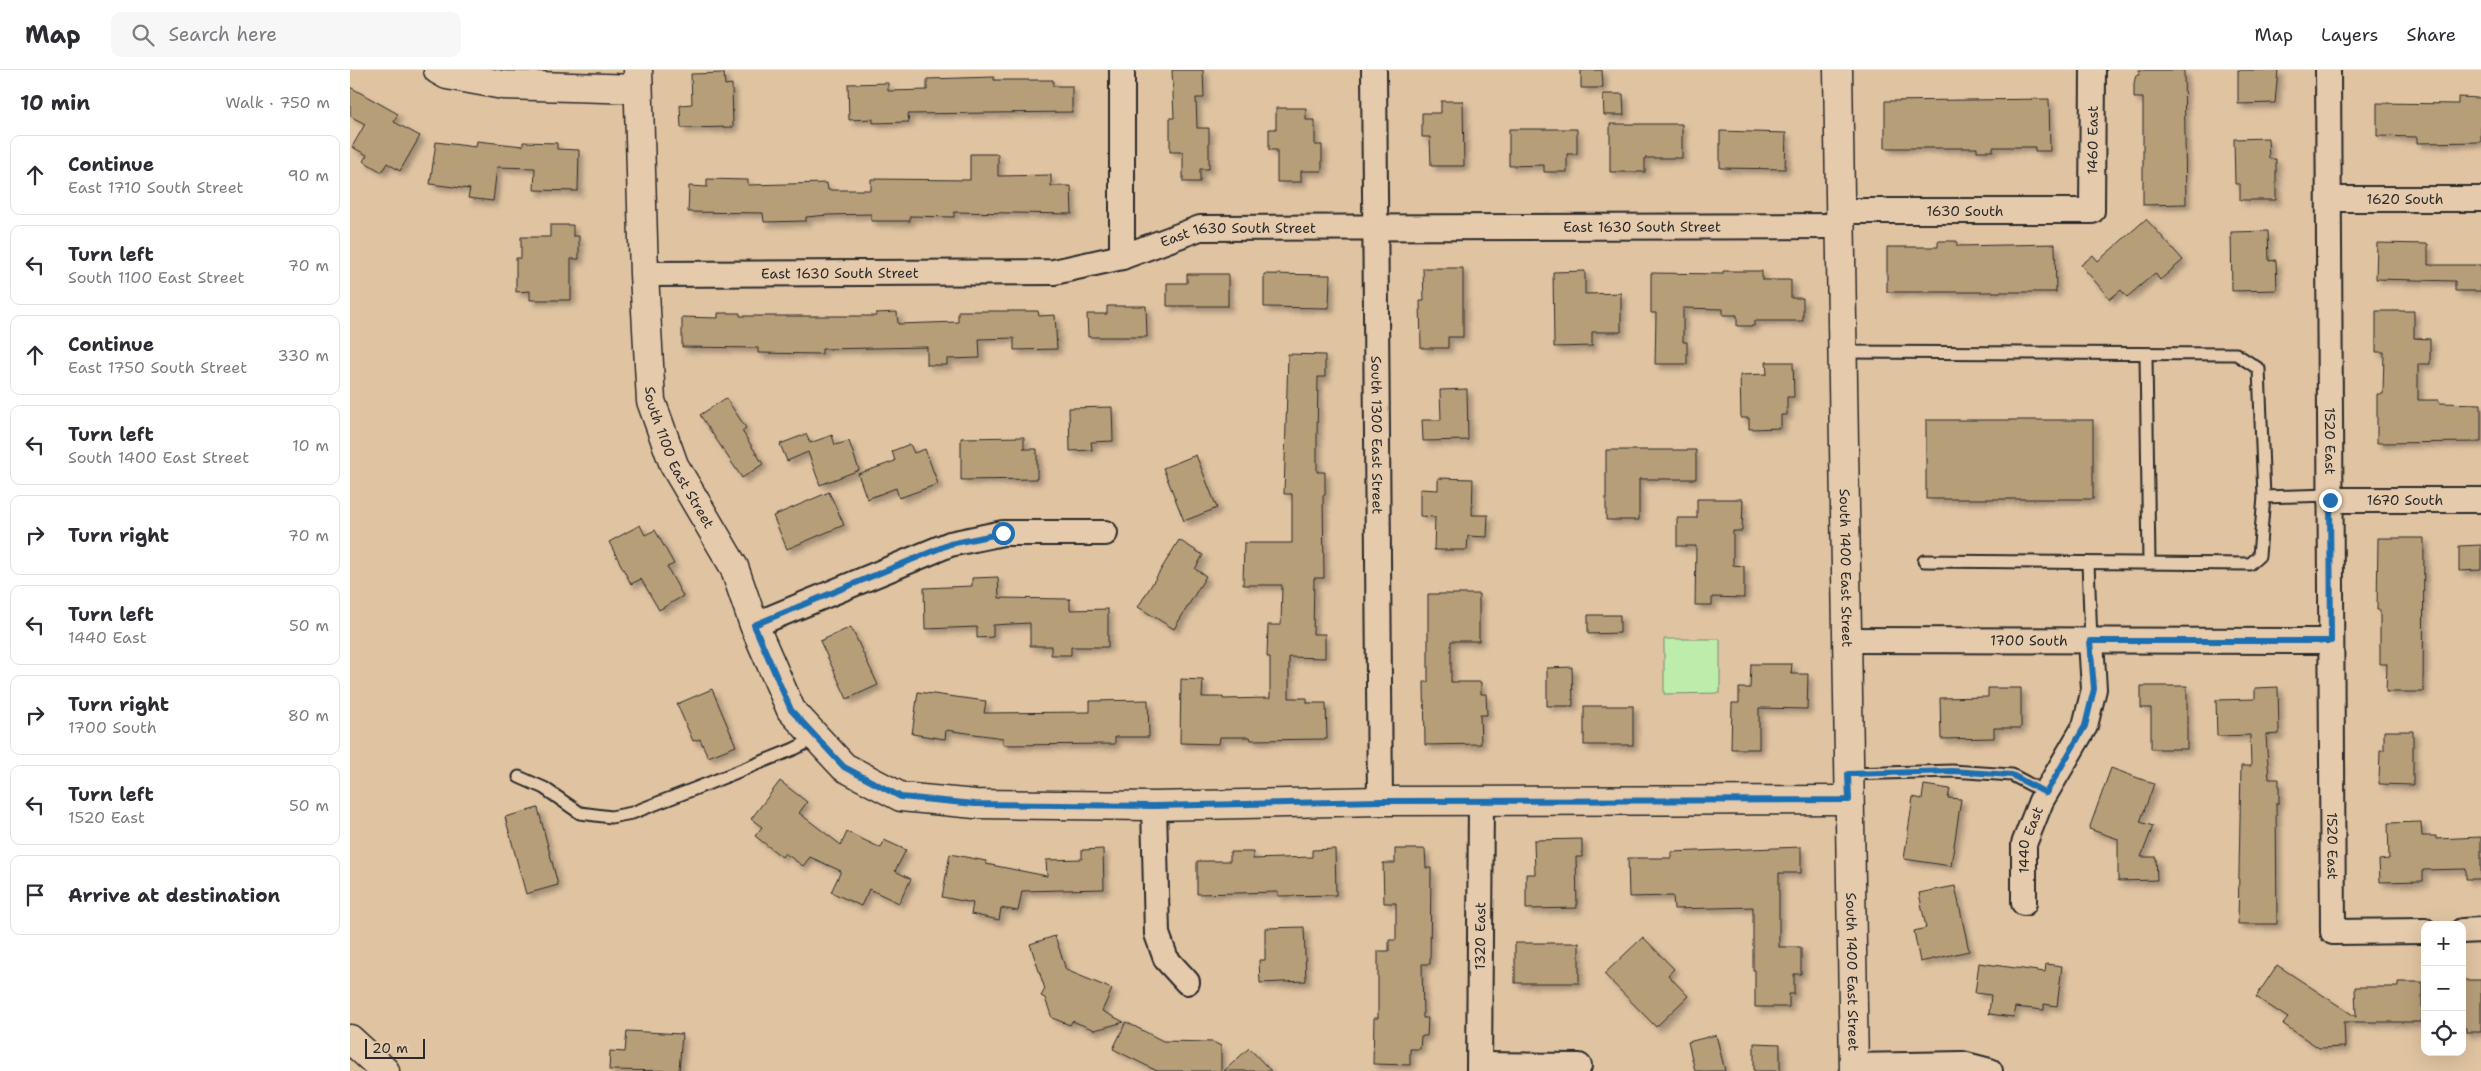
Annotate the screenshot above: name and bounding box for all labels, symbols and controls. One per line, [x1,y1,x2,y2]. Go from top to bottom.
search box [111,12,461,57]
text: Map [25,19,81,51]
icon: search [129,21,157,49]
text: Search here [169,22,277,47]
text: Map [2255,23,2293,47]
text: Layers [2321,23,2378,47]
text: Share [2406,23,2456,47]
text: 10 min [20,89,90,117]
text: Walk · 750 m [225,92,330,113]
street label: 1460 East [2083,106,2102,174]
text: Continue [68,152,154,177]
icon: ahead [21,161,49,189]
text: 90 m [288,165,329,186]
text: East 1710 South Street [68,177,244,198]
street label: 1620 South [2366,190,2444,208]
street label: 1630 South [1926,202,2004,220]
street label: East 1630 South Street [1563,217,1721,236]
street label: East 1630 South Street [1158,219,1316,251]
text: Turn left [68,242,154,267]
icon: left [21,251,49,279]
text: 70 m [288,255,329,276]
street label: East 1630 South Street [761,264,919,282]
text: South 1100 East Street [68,267,245,288]
text: Continue [68,332,154,357]
icon: ahead [21,341,49,369]
text: 330 m [277,345,329,366]
street label: South 1300 East Street [1367,356,1387,514]
text: East 1750 South Street [68,357,247,378]
street label: South 1100 East Street [641,386,718,532]
street label: 1520 East [2321,407,2339,475]
text: Turn left [68,422,154,447]
icon: left [21,431,49,459]
text: 10 m [292,435,329,456]
text: South 1400 East Street [68,447,249,468]
street label: South 1400 East Street [1836,488,1856,647]
route end [2319,489,2342,512]
street label: 1670 South [2367,491,2443,509]
icon: right [21,521,49,549]
route start [992,522,1015,545]
text: Turn right [68,523,169,548]
text: 70 m [288,525,329,546]
text: Turn left [68,602,154,627]
icon: left [21,611,49,639]
text: 50 m [289,615,329,636]
text: 1440 East [68,627,147,648]
street label: 1700 South [1990,631,2068,649]
text: Turn right [68,692,169,717]
icon: right [21,701,49,729]
text: 80 m [288,705,329,726]
text: 1700 South [68,717,157,738]
text: Turn left [68,782,154,807]
icon: left [21,791,49,819]
text: 50 m [289,795,329,816]
street label: 1440 East [2015,804,2047,873]
text: 1520 East [68,807,145,828]
street label: 1520 East [2323,812,2342,880]
icon: arrive [21,881,49,909]
text: Arrive at destination [68,883,280,908]
street label: South 1400 East Street [1842,892,1863,1051]
street label: 1320 East [1471,902,1489,970]
map controls [2421,921,2466,1056]
button: + [2421,921,2466,966]
button: − [2421,966,2466,1011]
button: locate [2421,1011,2466,1056]
scale bar [365,1036,425,1059]
text: 20 m [372,1039,408,1057]

